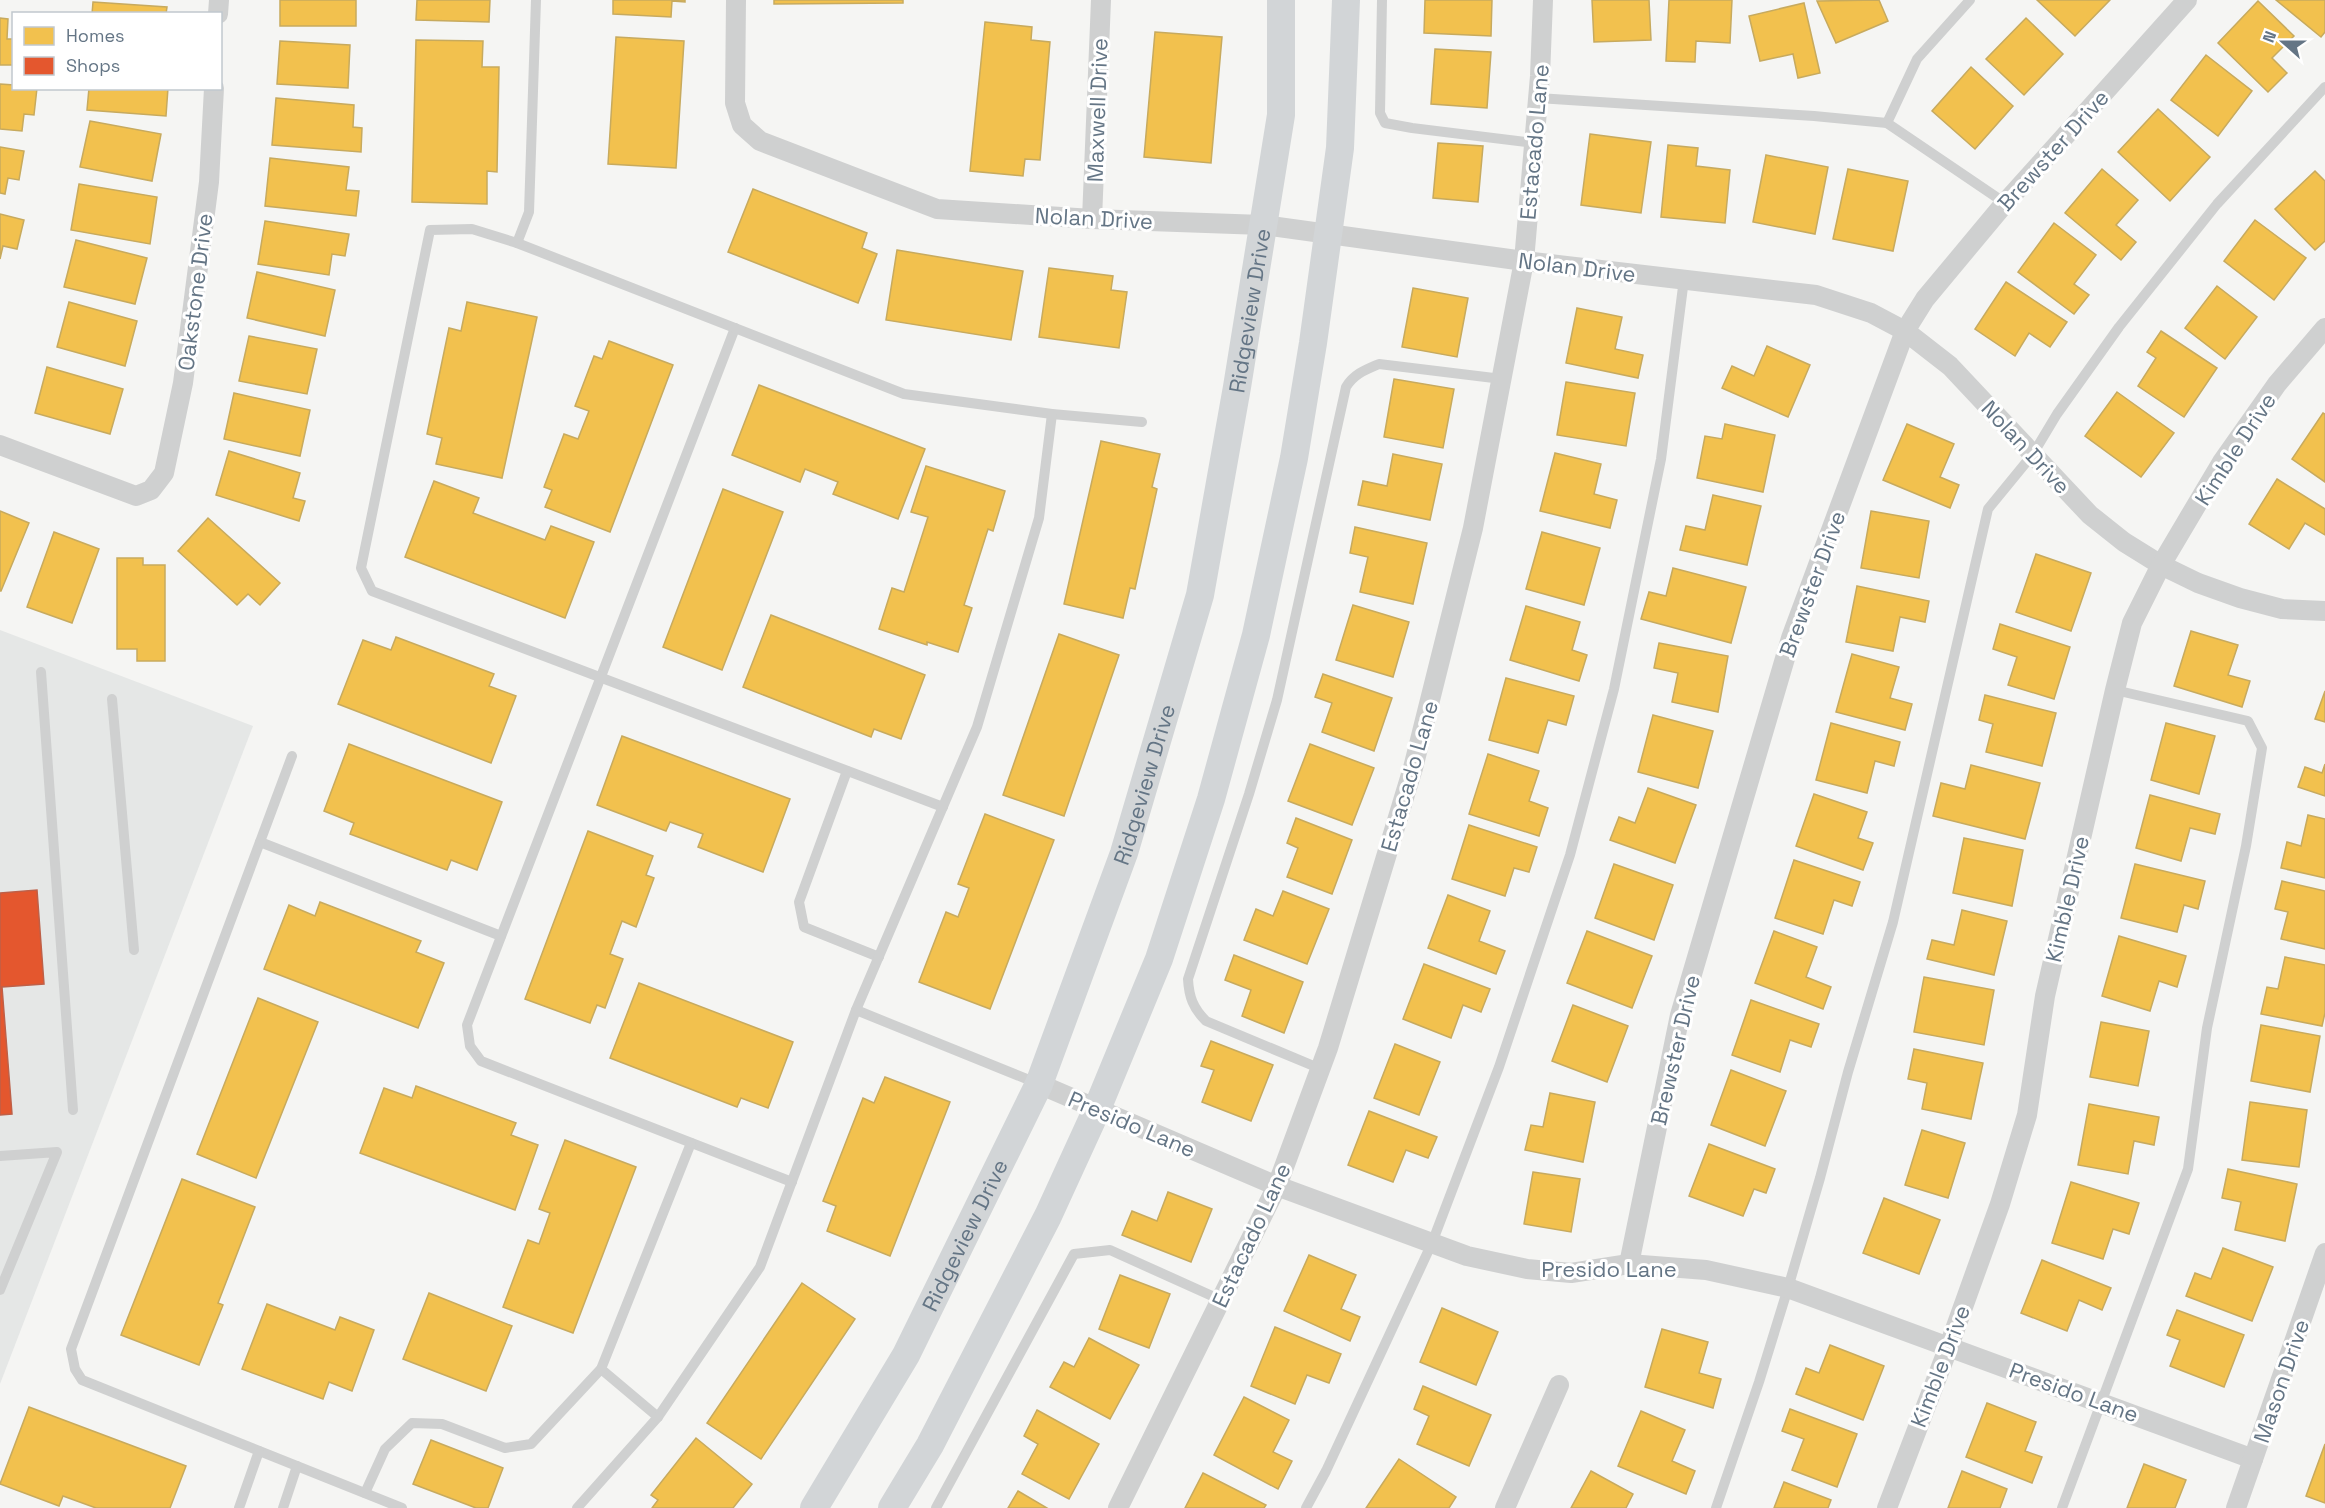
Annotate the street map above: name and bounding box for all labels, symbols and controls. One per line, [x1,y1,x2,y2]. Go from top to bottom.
legend [12,12,222,90]
north arrow [2253,12,2313,72]
text: Homes [66,24,125,47]
text: N [2258,28,2281,46]
street label: Maxwell Drive [1080,37,1114,183]
text: Shops [66,54,120,77]
street label: Estacado Lane [1513,63,1555,221]
street label: Brewster Drive [1991,84,2115,216]
street label: Nolan Drive [1034,201,1154,235]
street label: Oakstone Drive [171,212,219,372]
street label: Ridgeview Drive [1222,226,1276,395]
street label: Nolan Drive [1517,246,1637,288]
street label: Kimble Drive [2188,387,2282,511]
street label: Nolan Drive [1975,394,2077,500]
street label: Brewster Drive [1773,507,1851,661]
street label: Estacado Lane [1374,697,1444,855]
street label: Ridgeview Drive [1107,701,1181,869]
street label: Kimble Drive [2039,833,2095,965]
street label: Brewster Drive [1644,972,1706,1128]
street label: Presido Lane [1064,1085,1200,1163]
street label: Ridgeview Drive [916,1154,1014,1316]
street label: Estacado Lane [1205,1158,1297,1312]
street label: Presido Lane [1541,1255,1677,1283]
street label: Kimble Drive [1904,1301,1976,1431]
street label: Mason Drive [2247,1316,2315,1446]
street label: Presido Lane [2005,1356,2143,1428]

